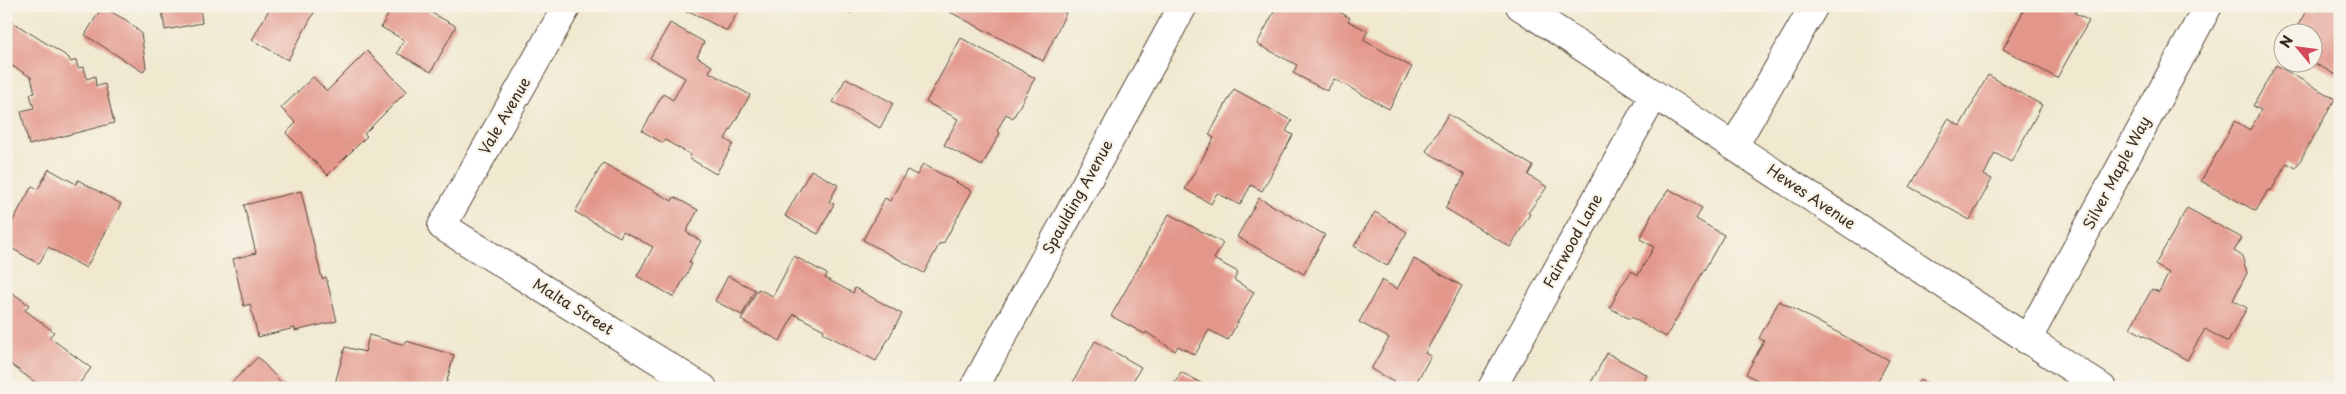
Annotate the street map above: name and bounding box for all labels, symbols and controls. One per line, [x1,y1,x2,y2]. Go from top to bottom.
north arrow [2274,22,2324,72]
text: N [2274,32,2298,51]
street label: Vale Avenue [472,72,535,158]
street label: Silver Maple Way [2076,112,2155,233]
street label: Spaulding Avenue [1036,135,1118,258]
street label: Hewes Avenue [1763,158,1861,234]
street label: Fairwood Lane [1536,189,1607,292]
street label: Malta Street [529,272,619,340]

